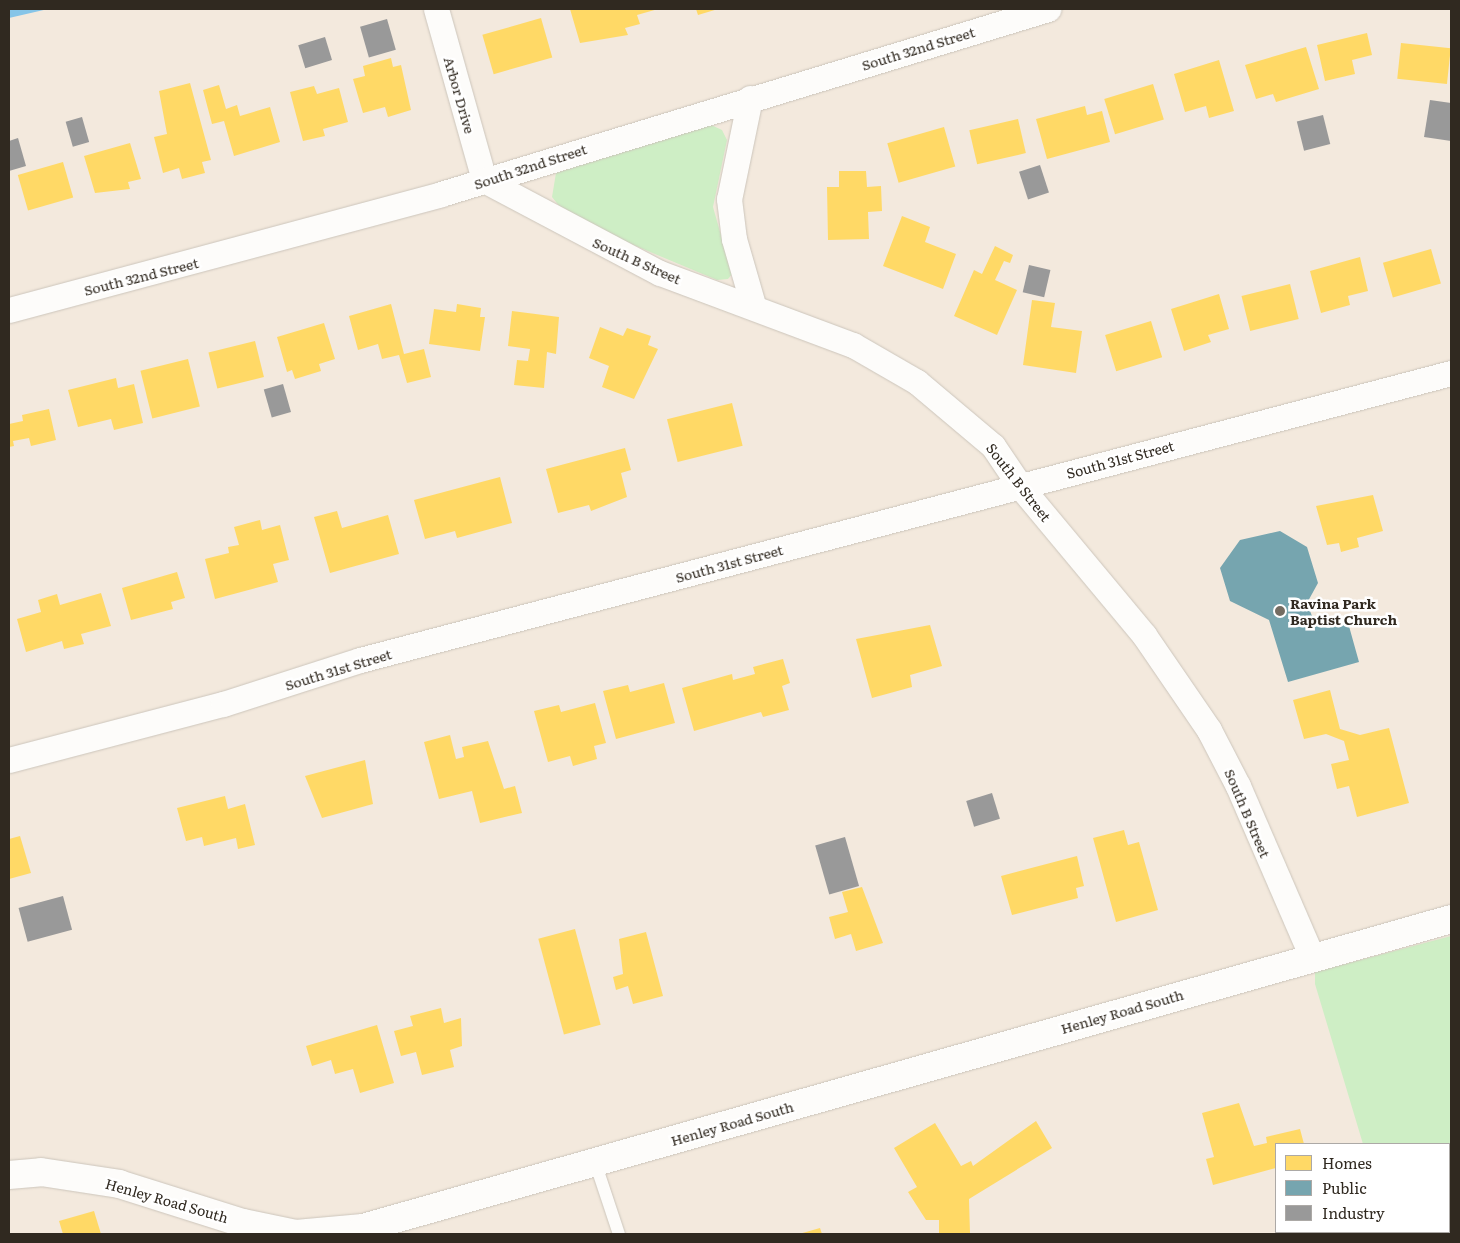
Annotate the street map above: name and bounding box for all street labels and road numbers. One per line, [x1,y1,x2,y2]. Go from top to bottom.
street label: South 32nd Street [859,23,977,73]
street label: Arbor Drive [441,55,479,135]
street label: South 32nd Street [471,140,589,192]
street label: South B Street [590,233,684,287]
street label: South 32nd Street [82,254,200,298]
street label: South 31st Street [1064,437,1176,481]
street label: South B Street [983,439,1055,525]
street label: South 31st Street [673,541,785,585]
street label: South 31st Street [283,645,393,693]
street label: South B Street [1222,766,1274,860]
street label: Henley Road South [1059,985,1185,1037]
street label: Henley Road South [669,1097,795,1149]
street label: Henley Road South [104,1174,230,1226]

